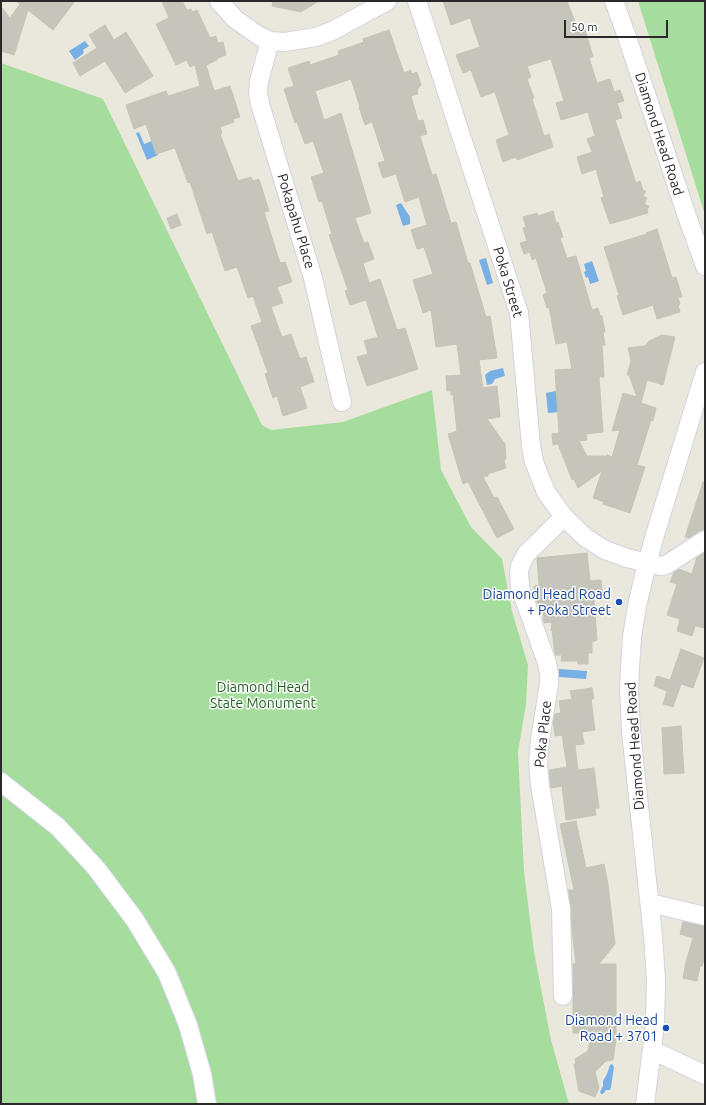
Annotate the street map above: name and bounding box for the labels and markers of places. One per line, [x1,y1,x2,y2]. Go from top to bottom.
place label: Diamond Head Road + Poka Street [483,586,611,618]
marker: Diamond Head Road + Poka Street [614,597,624,607]
place label: Diamond Head Road + 3701 [565,1012,658,1044]
marker: Diamond Head Road + 3701 [661,1023,671,1033]

